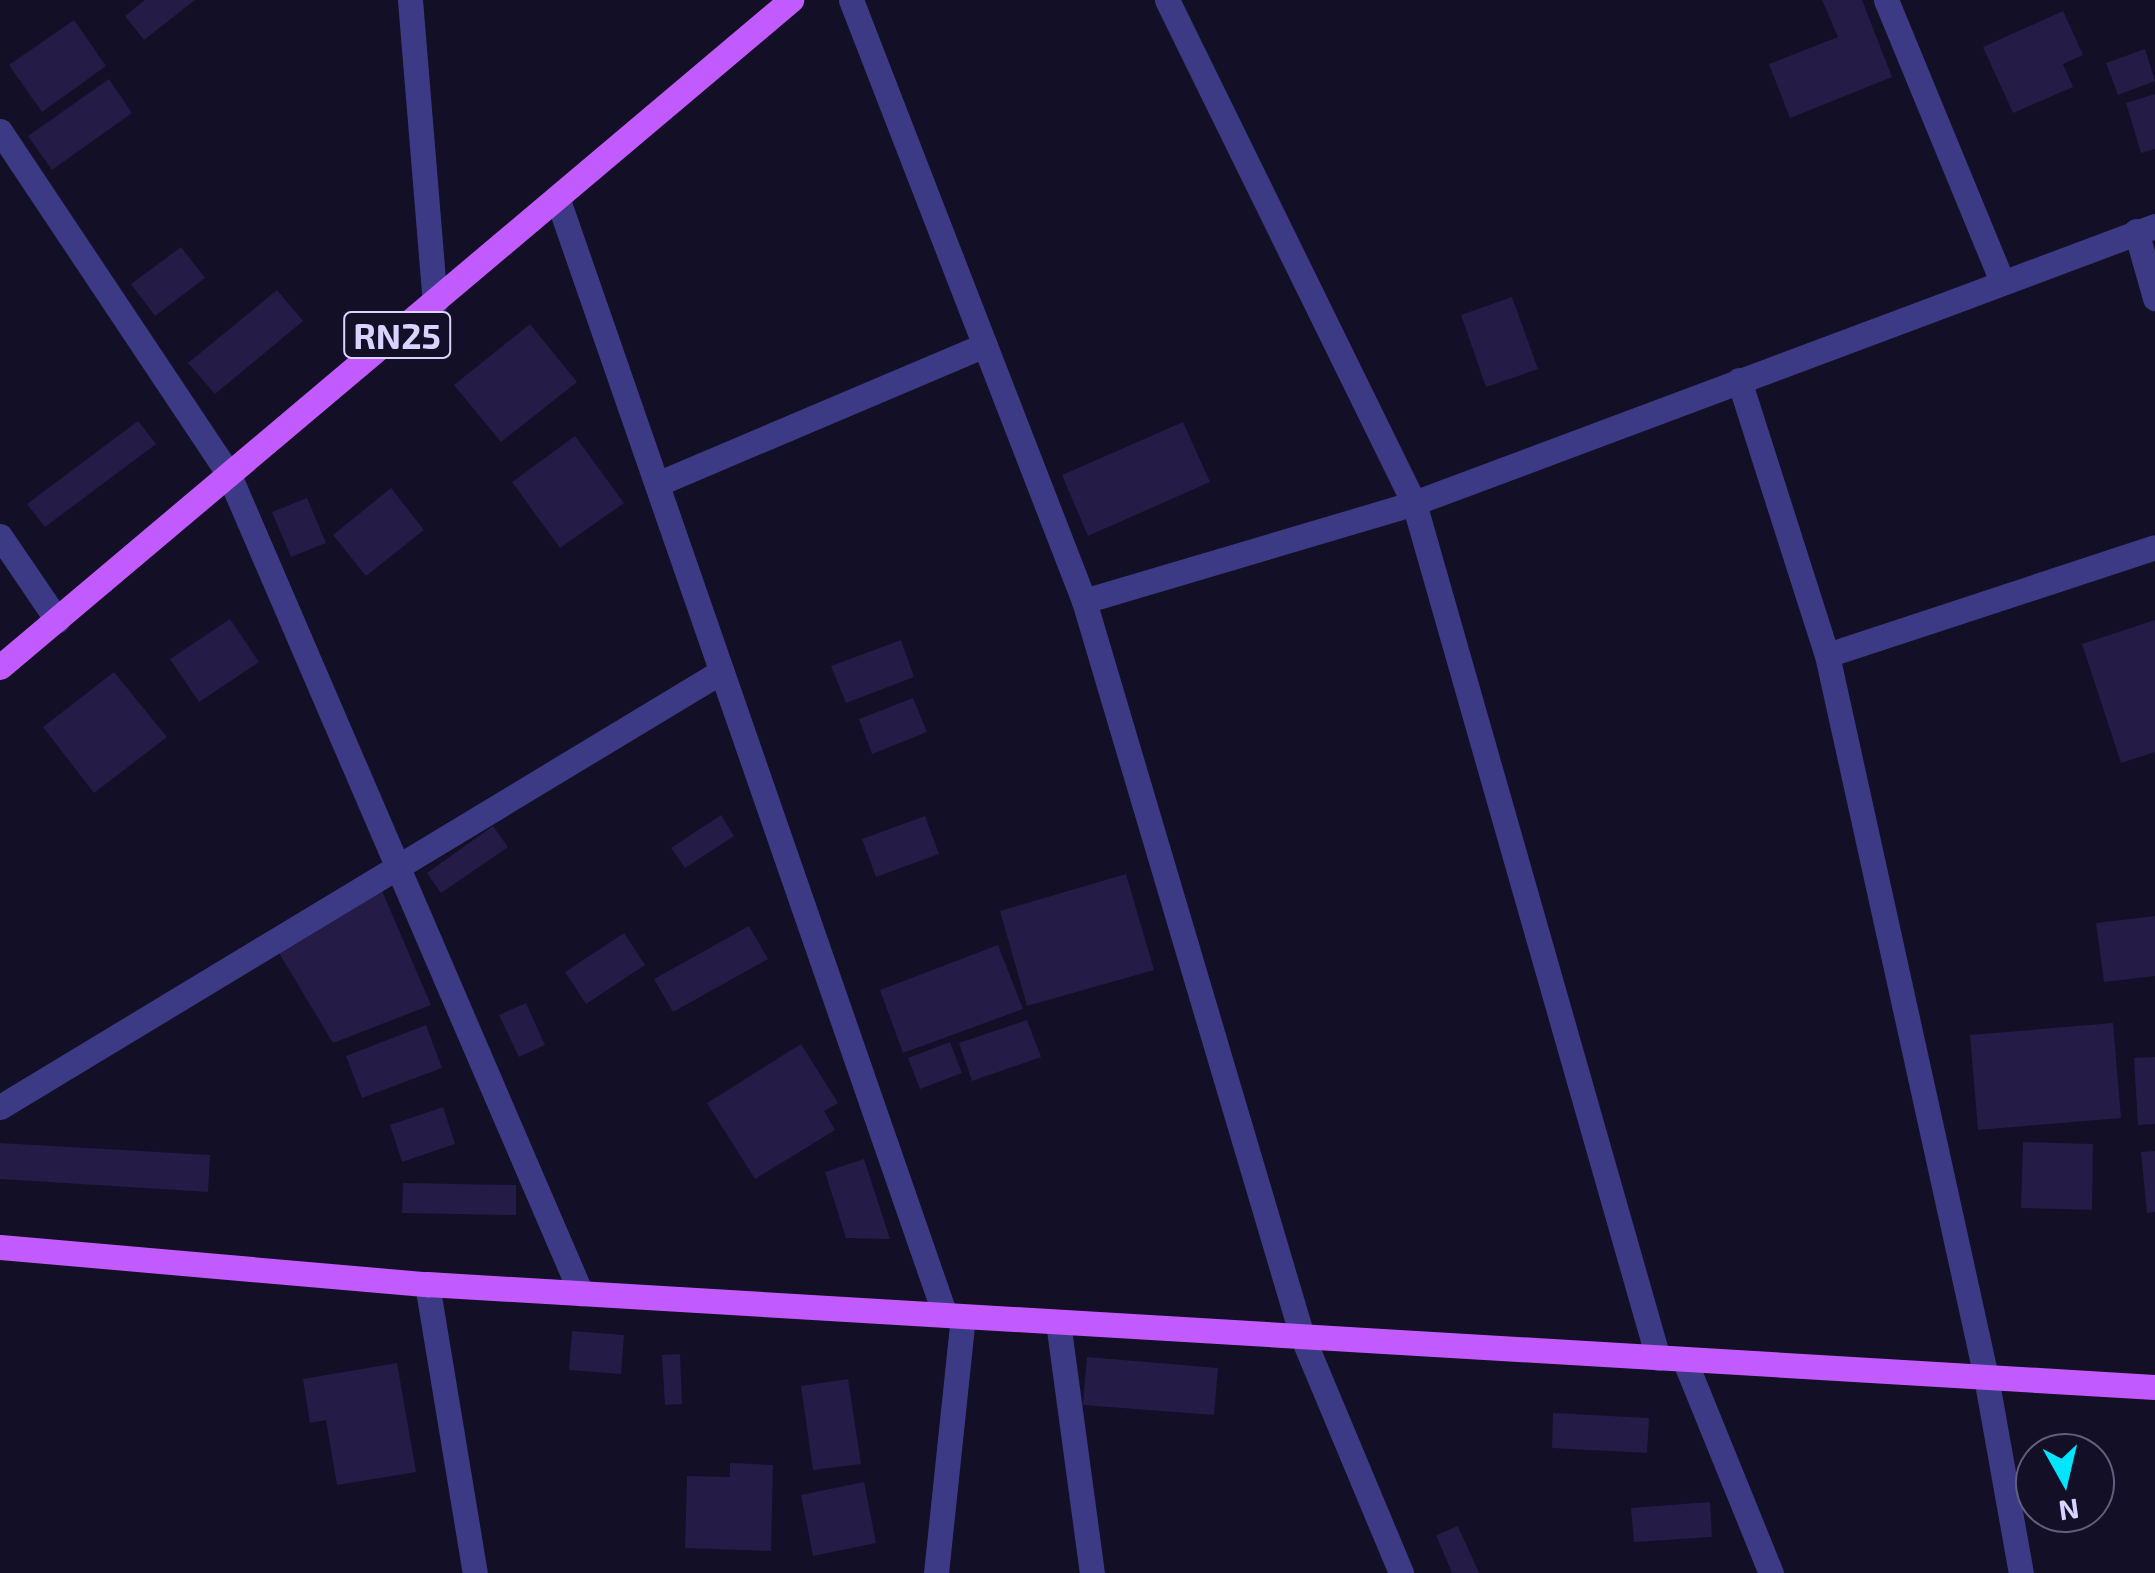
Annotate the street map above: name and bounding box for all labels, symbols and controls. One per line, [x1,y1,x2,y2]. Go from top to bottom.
road number: RN25 [342,305,452,365]
north arrow [2015,1433,2115,1533]
text: N [2057,1492,2081,1529]

